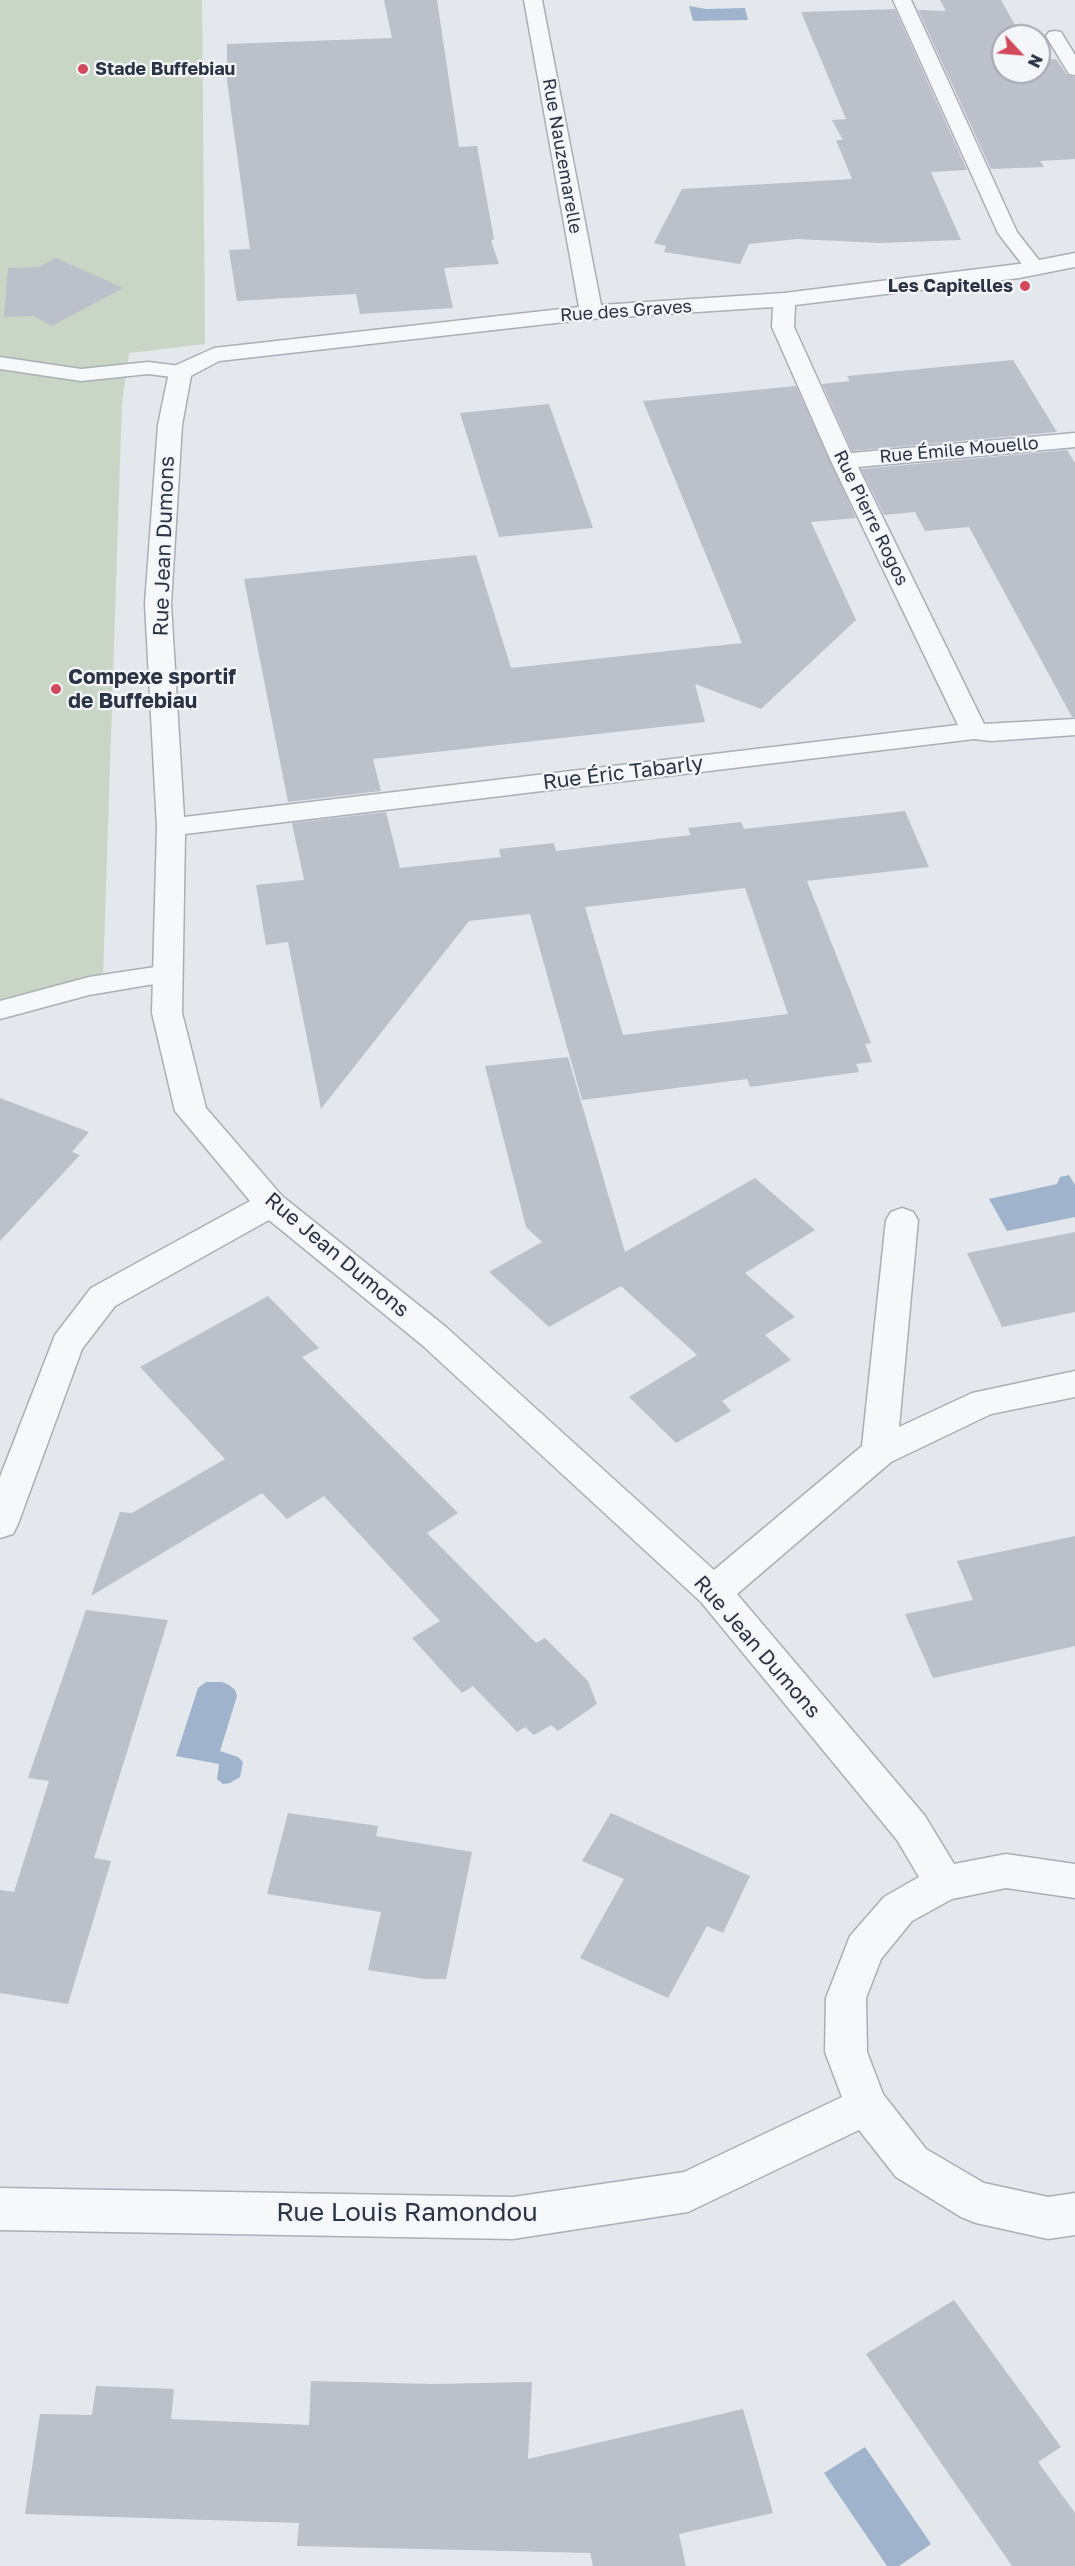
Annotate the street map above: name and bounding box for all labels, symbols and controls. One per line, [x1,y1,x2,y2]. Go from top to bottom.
north arrow [991,24,1051,84]
text: N [1024,51,1047,71]
place label: Stade Buffebiau [95,58,235,80]
marker: Stade Buffebiau [76,62,90,76]
street label: Rue Nauzemarelle [538,77,586,235]
place label: Les Capitelles [888,275,1013,297]
marker: Les Capitelles [1018,279,1032,293]
street label: Rue des Graves [559,296,693,326]
street label: Rue Émile Mouello [879,432,1039,468]
street label: Rue Pierre Rogos [829,447,913,589]
street label: Rue Jean Dumons [148,455,180,637]
place label: Compexe sportif de Buffebiau [68,664,236,714]
marker: Compexe sportif de Buffebiau [49,682,63,696]
street label: Rue Éric Tabarly [541,751,705,795]
street label: Rue Jean Dumons [260,1187,414,1323]
street label: Rue Jean Dumons [688,1571,826,1723]
street label: Rue Louis Ramondou [276,2197,538,2229]

